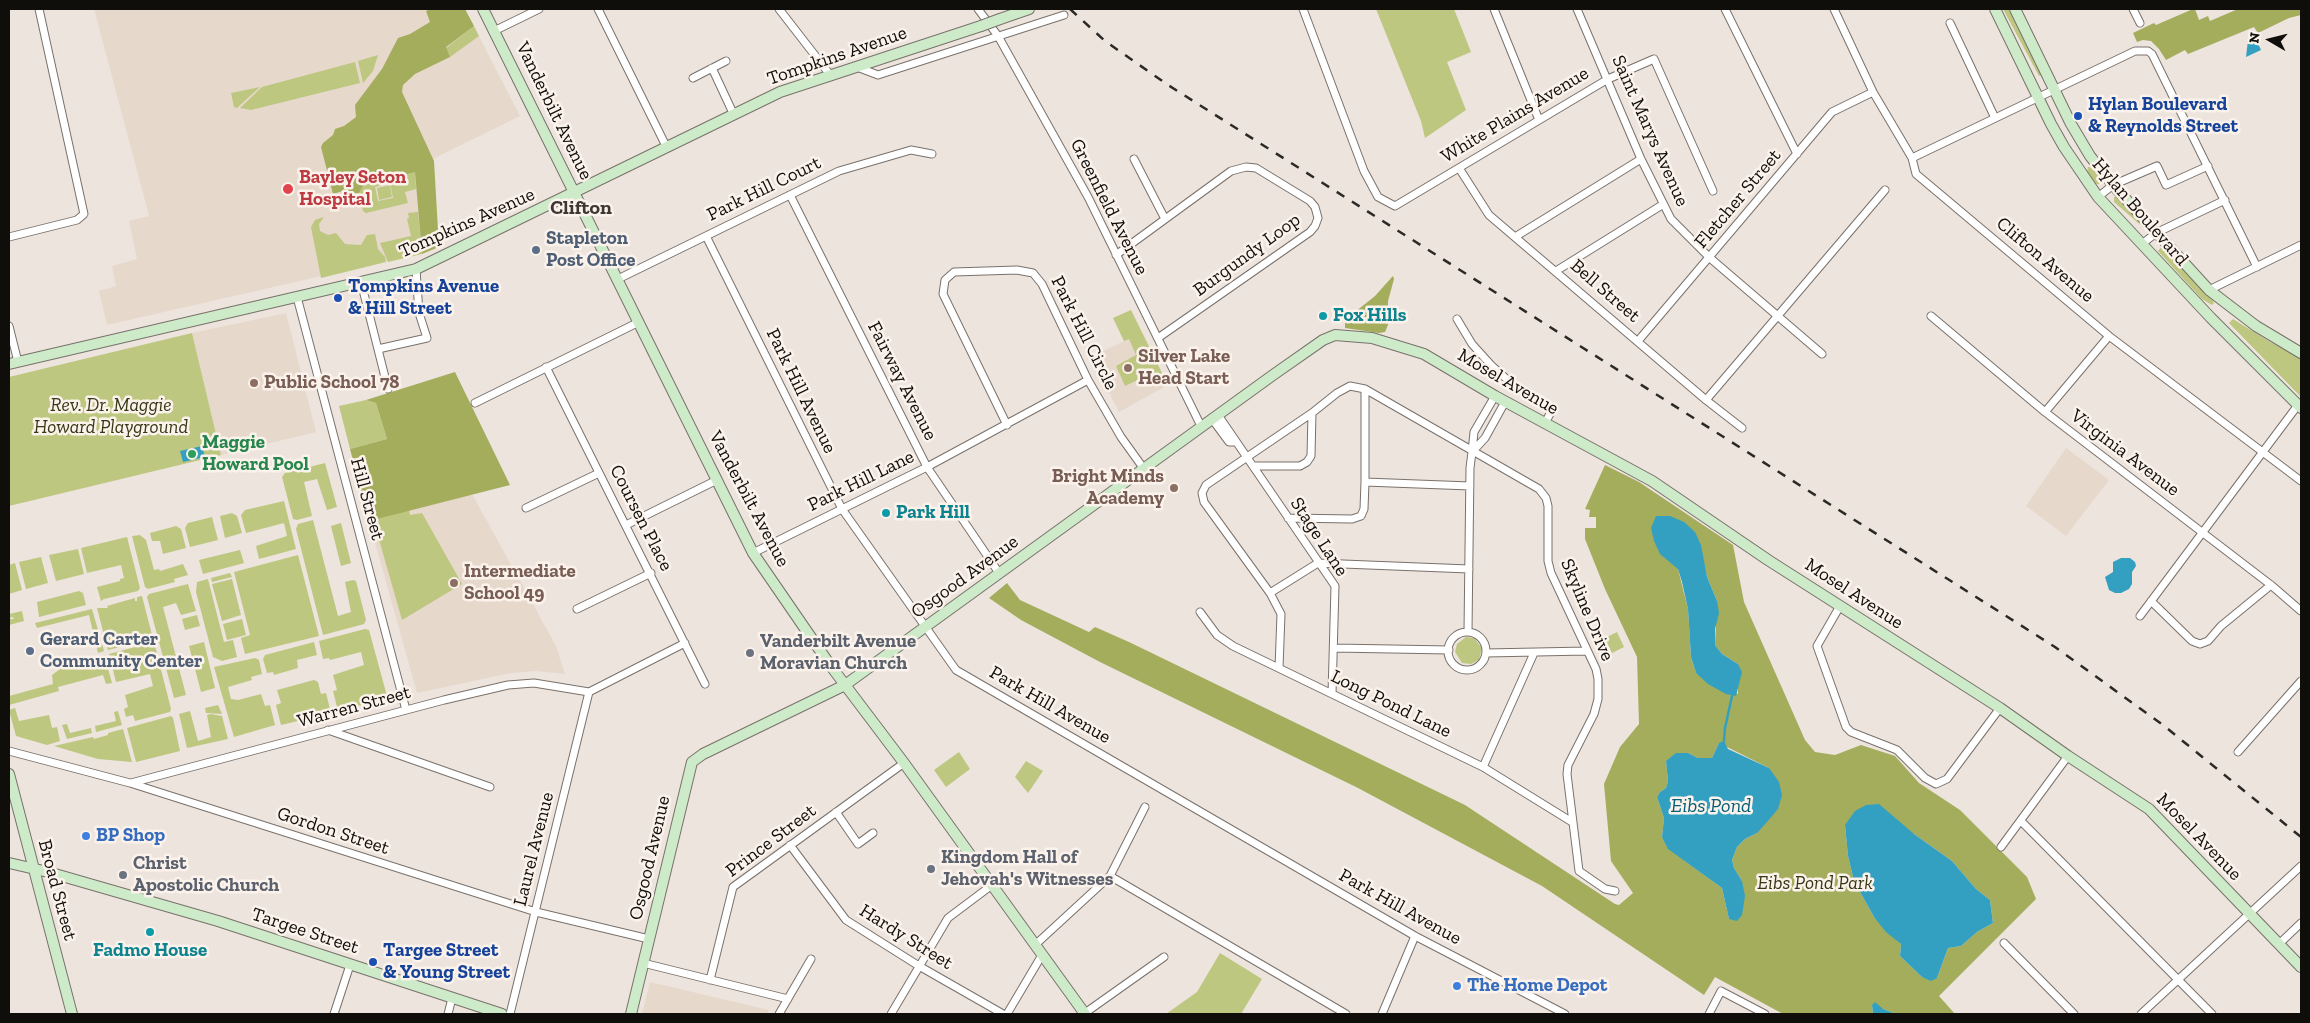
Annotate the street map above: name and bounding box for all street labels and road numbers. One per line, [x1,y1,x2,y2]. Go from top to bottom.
street label: Tompkins Avenue [764,21,910,91]
street label: Vanderbilt Avenue [511,38,597,184]
street label: Saint Marys Avenue [1606,52,1694,210]
street label: White Plains Avenue [1437,62,1593,168]
street label: Greenfield Avenue [1065,135,1153,279]
street label: Fletcher Street [1690,145,1786,253]
street label: Park Hill Court [703,152,825,226]
street label: Hylan Boulevard [2087,153,2193,271]
street label: Tompkins Avenue [396,183,538,263]
street label: Burgundy Loop [1189,209,1305,301]
street label: Clifton Avenue [1991,212,2099,308]
street label: Bell Street [1565,255,1645,327]
street label: Park Hill Circle [1046,272,1122,394]
street label: Fairway Avenue [862,318,942,444]
street label: Park Hill Avenue [761,325,841,457]
street label: Mosel Avenue [1453,344,1563,420]
street label: Virginia Avenue [2066,405,2184,501]
street label: Vanderbilt Avenue [704,427,794,571]
street label: Park Hill Lane [804,445,918,517]
street label: Hill Street [345,455,389,543]
street label: Coursen Place [605,461,677,575]
street label: Stage Lane [1285,493,1353,581]
street label: Osgood Avenue [907,530,1023,624]
street label: Mosel Avenue [1800,554,1908,634]
street label: Skyline Drive [1555,556,1619,664]
street label: Park Hill Avenue [985,661,1115,749]
street label: Long Pond Lane [1327,665,1455,743]
street label: Warren Street [295,681,413,733]
street label: Mosel Avenue [2152,788,2246,886]
street label: Laurel Avenue [509,790,559,908]
street label: Osgood Avenue [625,794,675,922]
street label: Prince Street [721,800,821,882]
street label: Gordon Street [274,802,392,860]
street label: Broad Street [33,837,81,943]
street label: Park Hill Avenue [1335,864,1465,950]
street label: Hardy Street [855,899,957,975]
street label: Targee Street [249,903,361,959]

